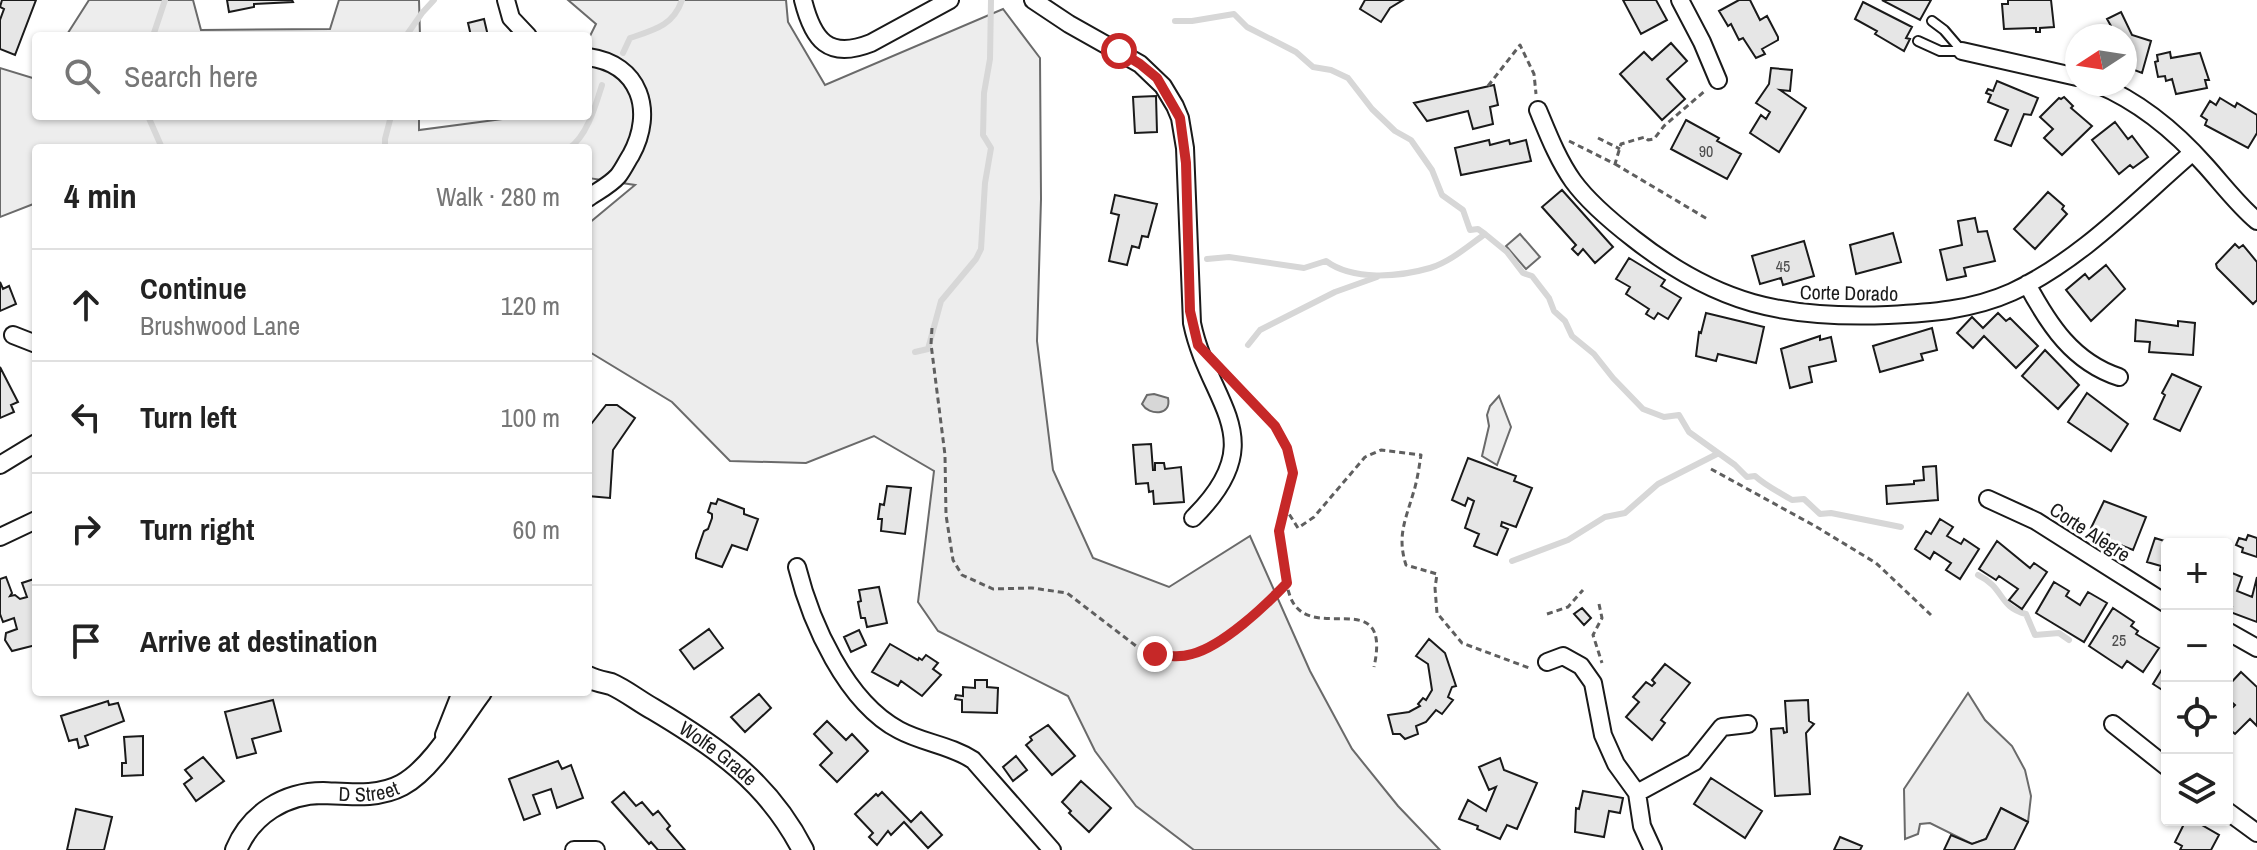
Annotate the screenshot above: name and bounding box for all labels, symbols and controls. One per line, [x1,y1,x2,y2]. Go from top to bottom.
north arrow [2065,24,2137,96]
search box [32,32,592,120]
route start [1101,33,1137,69]
icon: search [60,54,104,98]
text: Search here [124,56,258,96]
house number: 90 [1699,140,1713,162]
text: 4 min [64,173,137,219]
text: Walk · 280 m [436,179,560,214]
house number: 45 [1776,255,1790,277]
text: Continue [140,268,247,308]
street label: Corte Dorado [1800,278,1898,307]
icon: ahead [64,283,108,327]
text: 120 m [501,288,560,323]
text: Brushwood Lane [140,308,300,343]
icon: left [64,395,108,439]
text: Turn left [140,397,237,437]
text: 100 m [501,400,560,435]
street label: Corte Alegre [2045,495,2136,568]
icon: right [64,507,108,551]
text: Turn right [140,509,254,549]
text: 60 m [513,512,560,547]
map controls [2161,538,2233,826]
button: + [2161,538,2233,610]
button: − [2161,610,2233,682]
icon: arrive [64,619,108,663]
text: Arrive at destination [140,621,378,661]
house number: 25 [2112,629,2126,651]
route end [1137,636,1173,672]
button: locate [2161,682,2233,754]
street label: Wolfe Grade [674,714,764,791]
button: layers [2161,754,2233,826]
street label: D Street [338,774,403,807]

